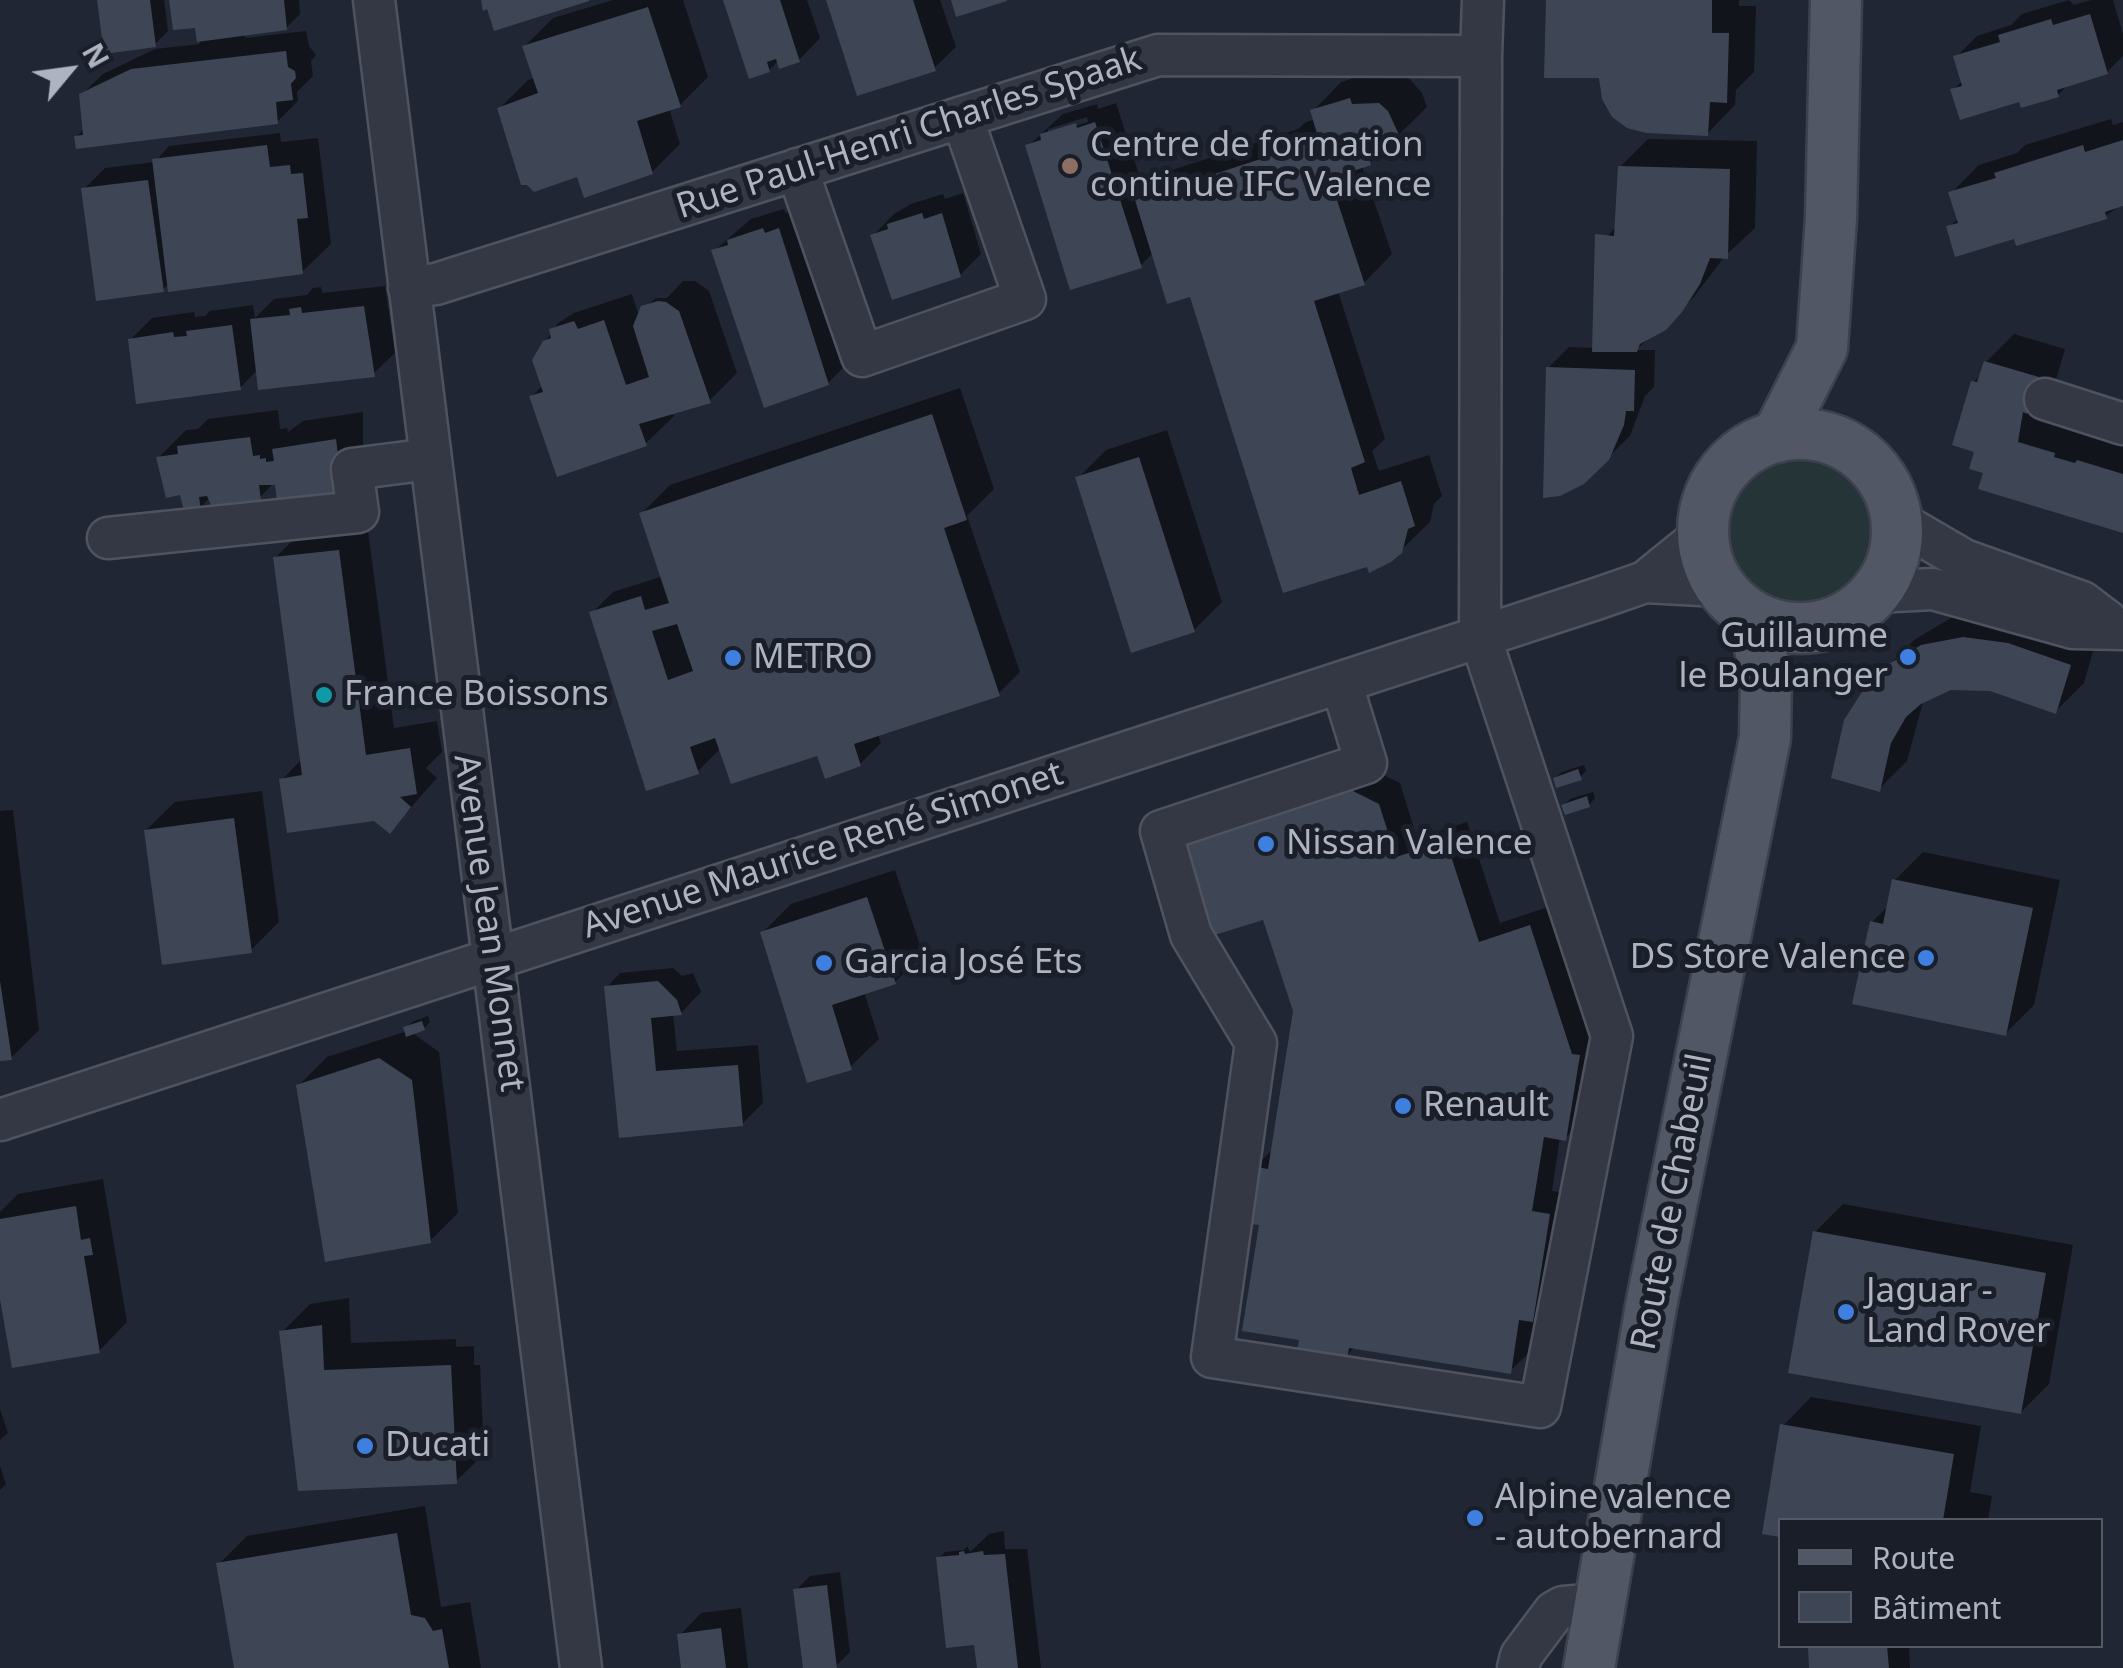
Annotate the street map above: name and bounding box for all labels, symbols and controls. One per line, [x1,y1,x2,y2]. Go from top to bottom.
north arrow [20,20,120,120]
text: N [74,36,118,75]
street label: Rue Paul-Henri Charles Spaak [671,39,1147,229]
place label: Centre de formation continue IFC Valence [1090,125,1431,207]
marker: Centre de formation continue IFC Valence [1059,155,1081,177]
place label: Guillaume le Boulanger [1679,616,1888,698]
place label: METRO [753,637,873,679]
marker: Guillaume le Boulanger [1897,646,1919,668]
marker: METRO [722,647,744,669]
place label: France Boissons [344,674,609,716]
marker: France Boissons [313,684,335,706]
street label: Avenue Jean Monnet [444,752,532,1094]
street label: Avenue Maurice René Simonet [578,753,1068,949]
place label: Nissan Valence [1286,823,1532,865]
marker: Nissan Valence [1255,833,1277,855]
place label: DS Store Valence [1630,937,1906,979]
place label: Garcia José Ets [844,942,1083,984]
marker: DS Store Valence [1915,947,1937,969]
marker: Garcia José Ets [813,952,835,974]
street label: Route de Chabeuil [1624,1050,1722,1354]
place label: Renault [1423,1085,1549,1127]
marker: Renault [1392,1095,1414,1117]
place label: Jaguar - Land Rover [1866,1271,2050,1353]
marker: Jaguar - Land Rover [1835,1301,1857,1323]
place label: Ducati [385,1425,490,1467]
marker: Ducati [354,1435,376,1457]
place label: Alpine valence - autobernard [1495,1477,1732,1559]
marker: Alpine valence - autobernard [1464,1507,1486,1529]
legend [1778,1518,2103,1648]
text: Route [1872,1537,1955,1578]
text: Bâtiment [1872,1587,2001,1628]

